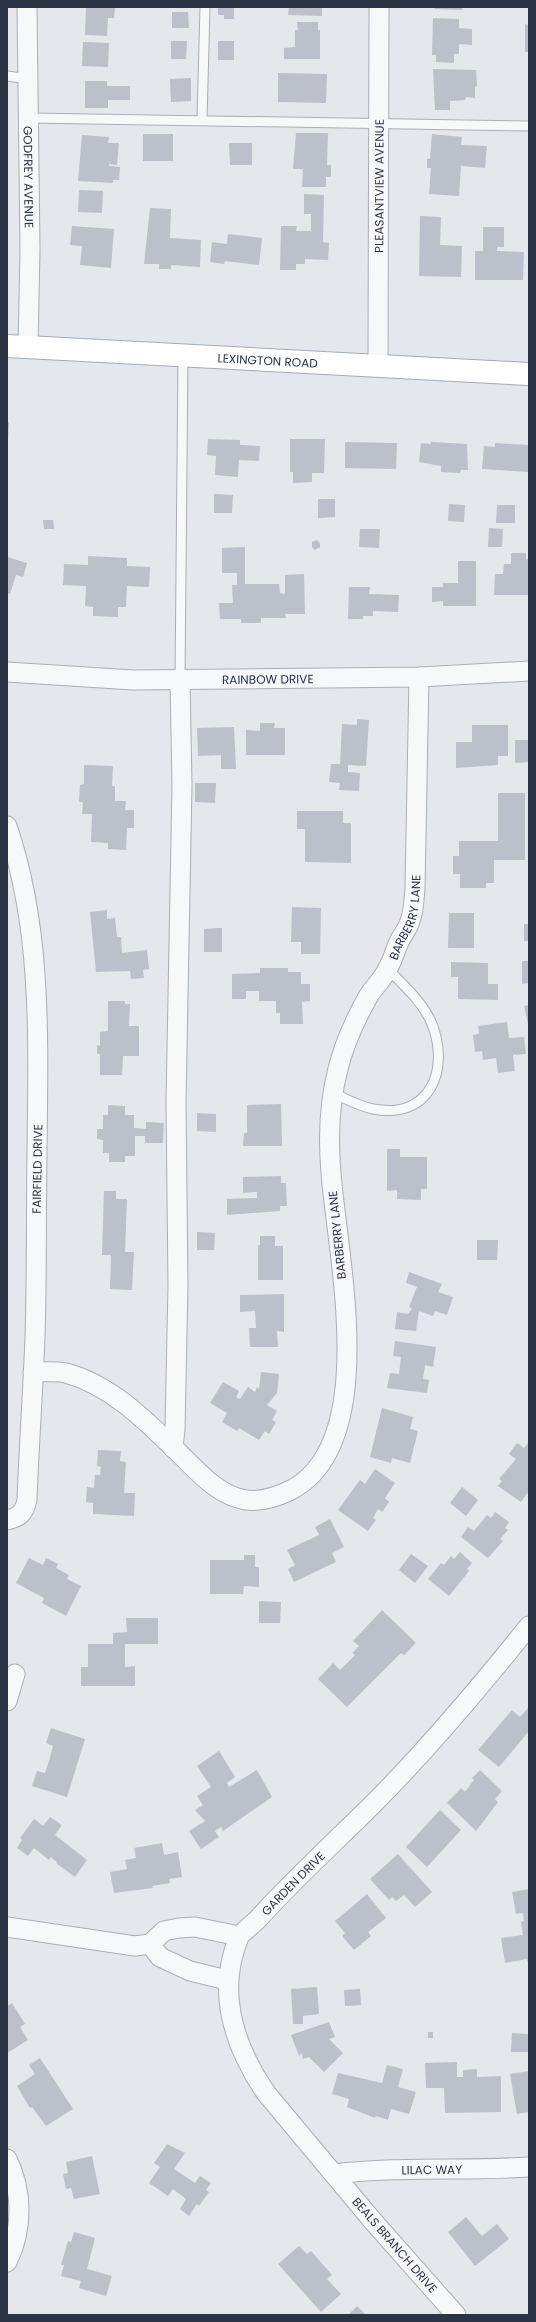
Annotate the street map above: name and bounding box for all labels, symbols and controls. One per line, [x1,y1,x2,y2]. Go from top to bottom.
street label: PLEASANTVIEW AVENUE [370,119,387,253]
street label: GODFREY AVENUE [20,126,38,228]
street label: LEXINGTON ROAD [217,349,318,371]
street label: RAINBOW DRIVE [222,670,314,688]
street label: BARBERRY LANE [384,874,424,962]
street label: FAIRFIELD DRIVE [28,1124,46,1214]
street label: BARBERRY LANE [324,1190,350,1280]
street label: GARDEN DRIVE [257,1847,328,1919]
street label: LILAC WAY [401,2160,462,2178]
street label: BEALS BRANCH DRIVE [349,2193,441,2297]

